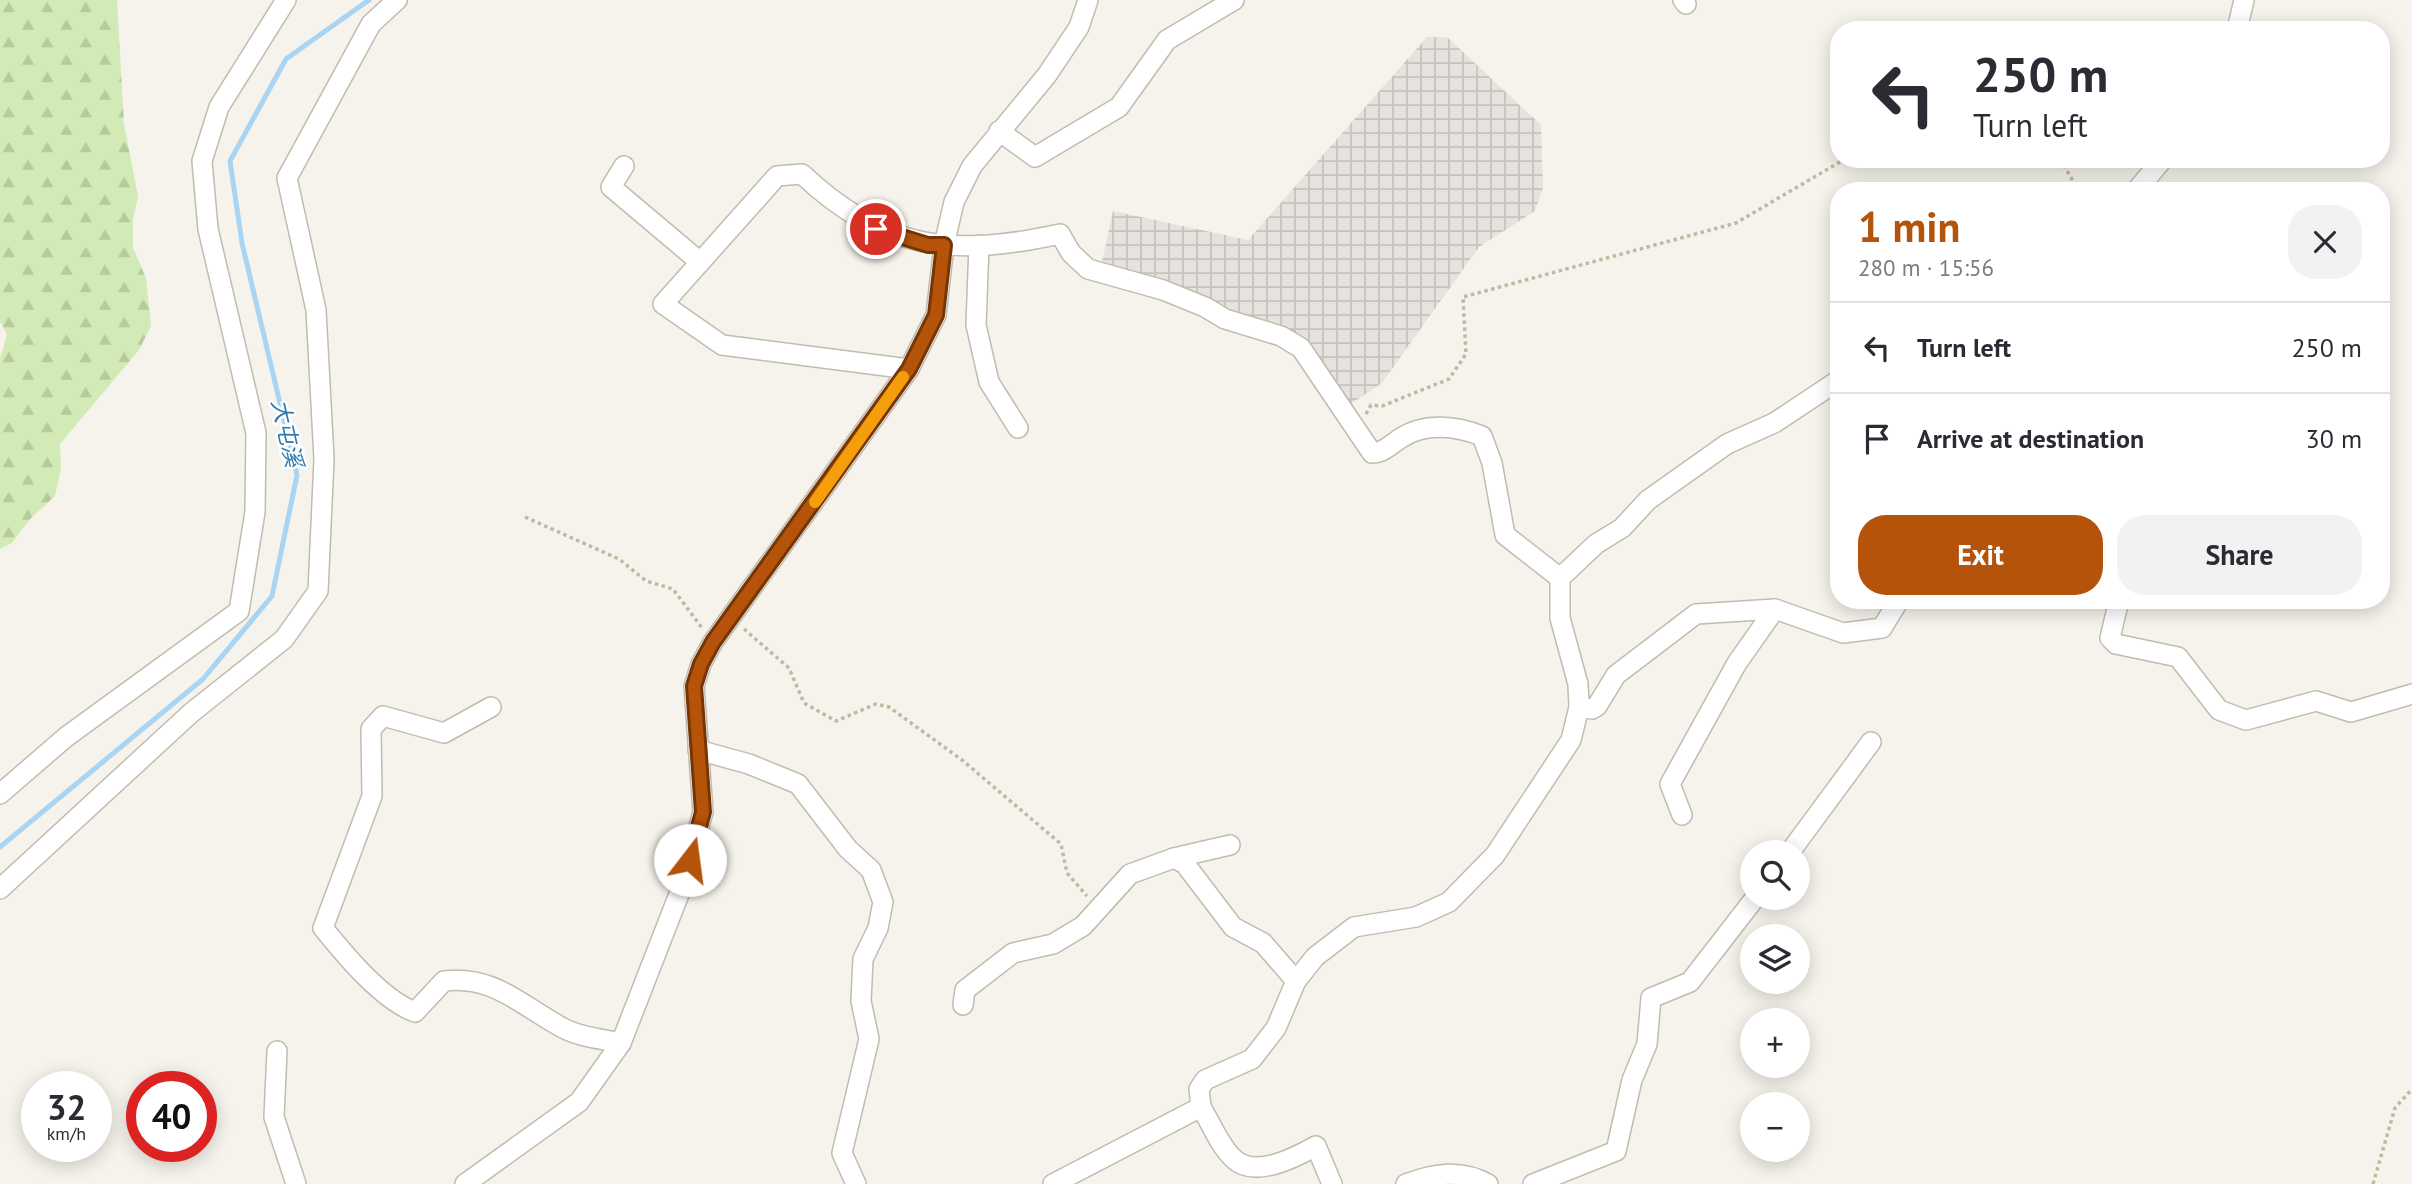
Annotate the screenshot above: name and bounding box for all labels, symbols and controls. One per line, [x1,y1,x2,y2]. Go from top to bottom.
text: 250 m [1973,42,2108,106]
icon: left [1858,49,1949,140]
text: Turn left [1973,104,2088,146]
pin [846,199,906,259]
text: 1 min [1858,199,1960,254]
button: close [2288,205,2362,279]
icon: arrive [857,210,895,248]
text: 280 m · 15:56 [1858,253,1994,282]
icon: left [1858,329,1896,367]
text: Turn left [1917,331,2011,364]
text: 250 m [2291,331,2362,364]
water label: 大屯溪 [266,396,310,473]
icon: arrive [1858,420,1896,458]
text: Arrive at destination [1917,422,2144,455]
text: 30 m [2306,422,2362,455]
button: Exit [1858,515,2103,595]
button: Share [2117,515,2362,595]
position arrow [653,823,727,897]
map controls [1740,840,1810,1162]
button: search [1740,840,1810,910]
button: layers [1740,924,1810,994]
button: + [1740,1008,1810,1078]
speed limit sign: 40 [126,1071,217,1162]
text: 32 [47,1084,86,1130]
button: − [1740,1092,1810,1162]
text: km/h [47,1122,86,1145]

